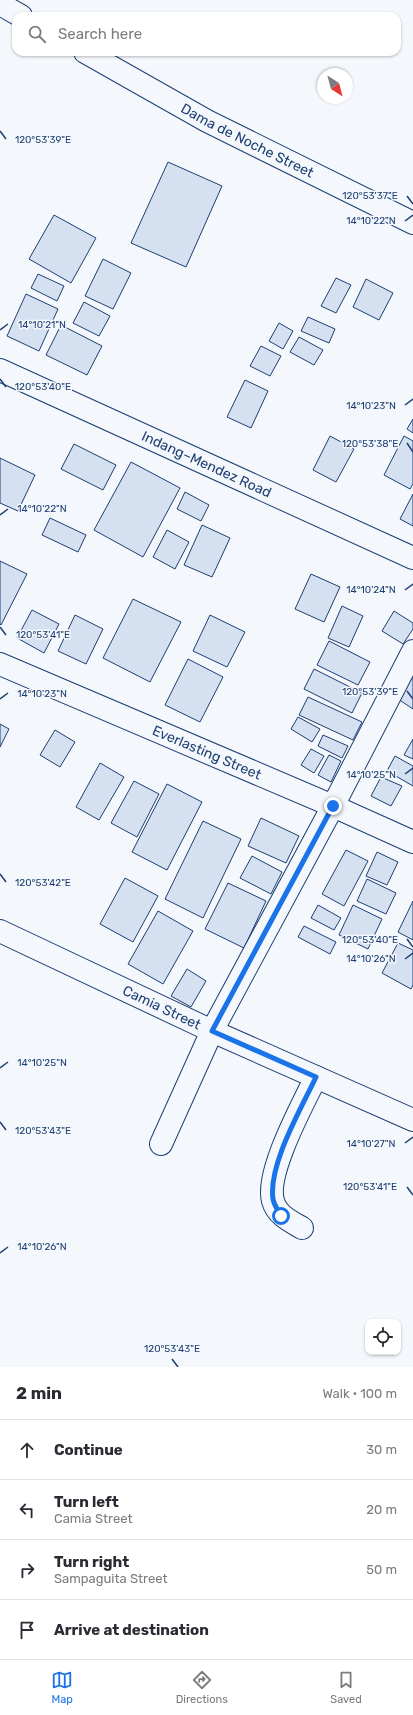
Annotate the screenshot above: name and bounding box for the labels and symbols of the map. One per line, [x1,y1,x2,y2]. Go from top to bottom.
north arrow [317,68,353,104]
street label: Dama de Noche Street [178,100,317,181]
text: 120°53'39"E [15,134,71,146]
text: 120°53'37"E [342,190,398,202]
text: 14°10'22"N [346,215,396,227]
text: 14°10'21"N [18,319,66,331]
text: 120°53'40"E [15,381,71,393]
text: 14°10'23"N [346,400,396,412]
street label: Indang–Mendez Road [139,427,274,501]
text: 120°53'38"E [342,438,398,450]
text: 14°10'22"N [17,503,67,515]
text: 14°10'24"N [346,584,396,596]
text: 120°53'41"E [16,629,70,641]
text: 120°53'39"E [342,686,398,698]
text: 14°10'23"N [17,688,67,700]
street label: Everlasting Street [150,722,265,783]
text: 14°10'25"N [346,769,396,781]
route end [324,797,342,815]
text: 120°53'42"E [15,877,71,889]
text: 120°53'40"E [342,934,398,946]
text: 14°10'26"N [346,953,396,965]
street label: Camia Street [120,982,204,1033]
text: 14°10'25"N [17,1057,67,1069]
text: 120°53'43"E [15,1125,71,1137]
text: 14°10'27"N [347,1138,395,1150]
text: 120°53'41"E [343,1181,397,1193]
route start [272,1207,290,1225]
text: 14°10'26"N [17,1241,67,1253]
text: 120°53'43"E [144,1343,200,1355]

